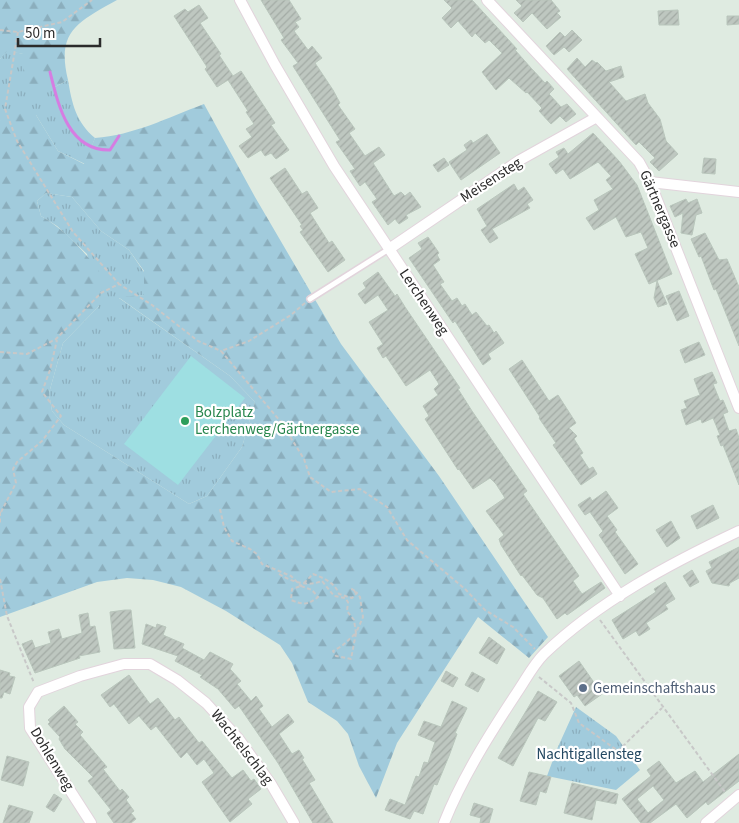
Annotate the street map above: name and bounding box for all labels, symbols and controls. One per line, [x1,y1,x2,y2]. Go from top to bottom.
scale bar [18,15,100,47]
text: 50 m [25,23,55,44]
street label: Meisensteg [456,152,526,208]
street label: Gärtnergasse [634,167,686,251]
street label: Lerchenweg [394,265,454,340]
place label: Bolzplatz Lerchenweg/Gärtnergasse [195,402,359,440]
marker: Bolzplatz Lerchenweg/Gärtnergasse [179,415,191,427]
place label: Gemeinschaftshaus [593,678,716,699]
marker: Gemeinschaftshaus [577,682,589,694]
street label: Wachtelschlag [206,705,278,789]
street label: Dohlenweg [25,723,79,795]
park label: Nachtigallensteg [537,744,642,765]

